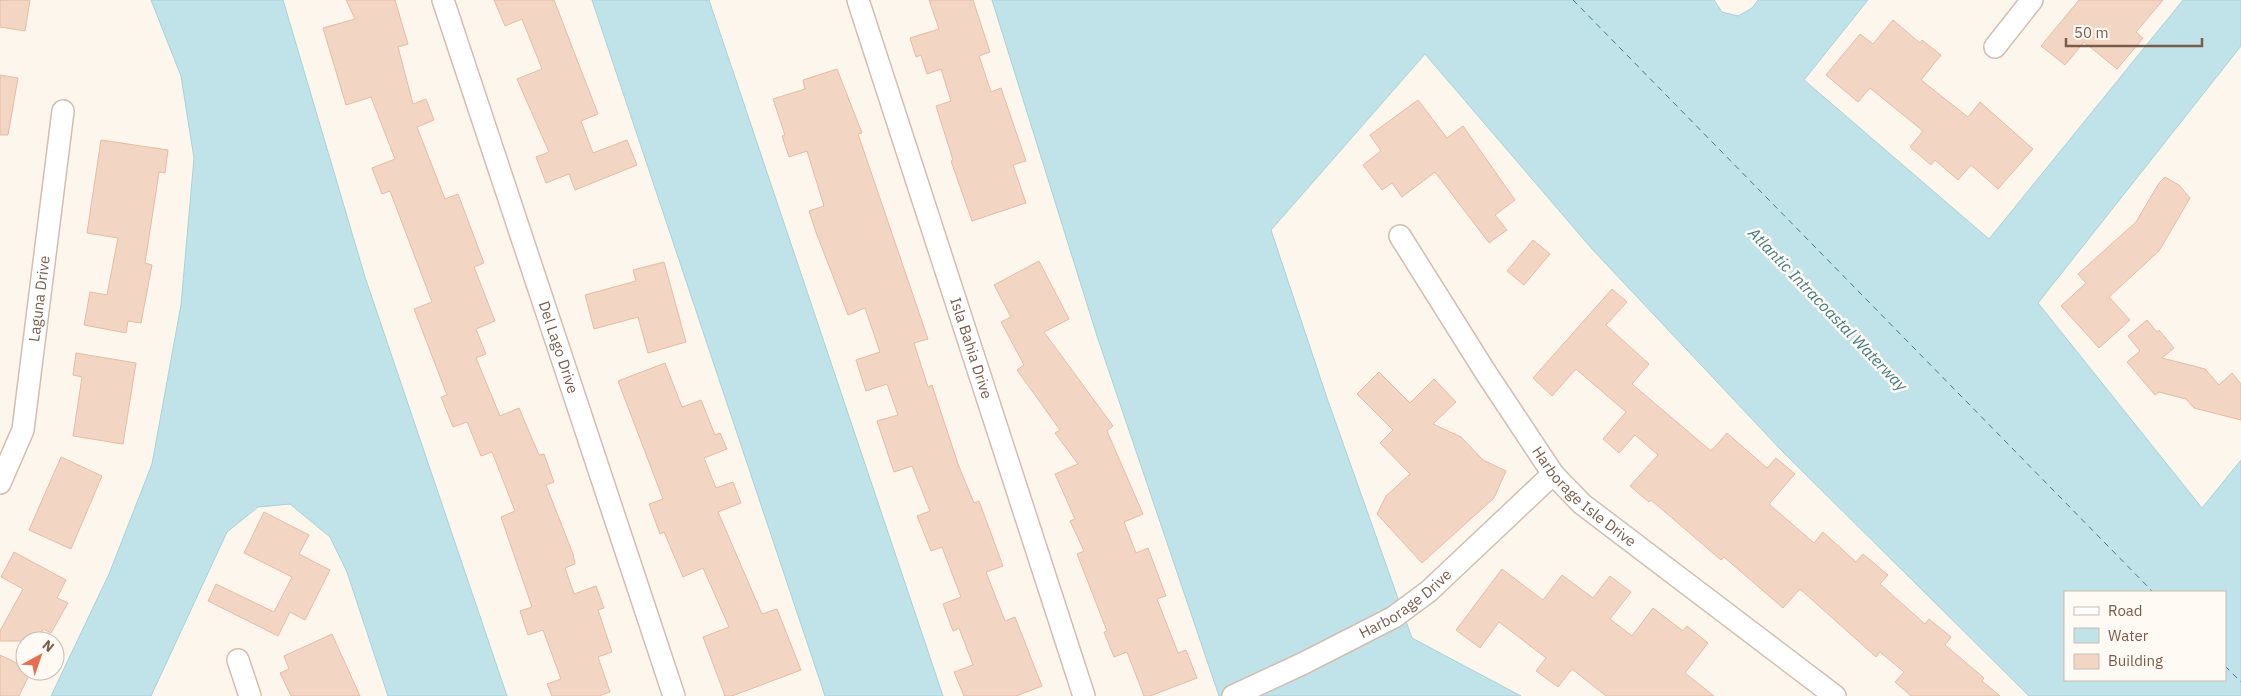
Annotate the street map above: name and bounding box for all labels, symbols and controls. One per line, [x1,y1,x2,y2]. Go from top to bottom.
scale bar [2066,15,2202,47]
text: 50 m [2074,23,2109,42]
water label: Atlantic Intracoastal Waterway [1744,222,1912,396]
street label: Laguna Drive [24,254,54,343]
street label: Isla Bahia Drive [946,295,997,401]
street label: Del Lago Drive [535,299,583,396]
street label: Harborage Isle Drive [1528,442,1640,551]
street label: Harborage Drive [1356,565,1455,642]
legend [2064,591,2226,681]
text: Road [2108,601,2143,620]
text: Water [2108,626,2149,645]
north arrow [15,631,65,681]
text: N [39,636,58,656]
text: Building [2108,651,2163,670]

